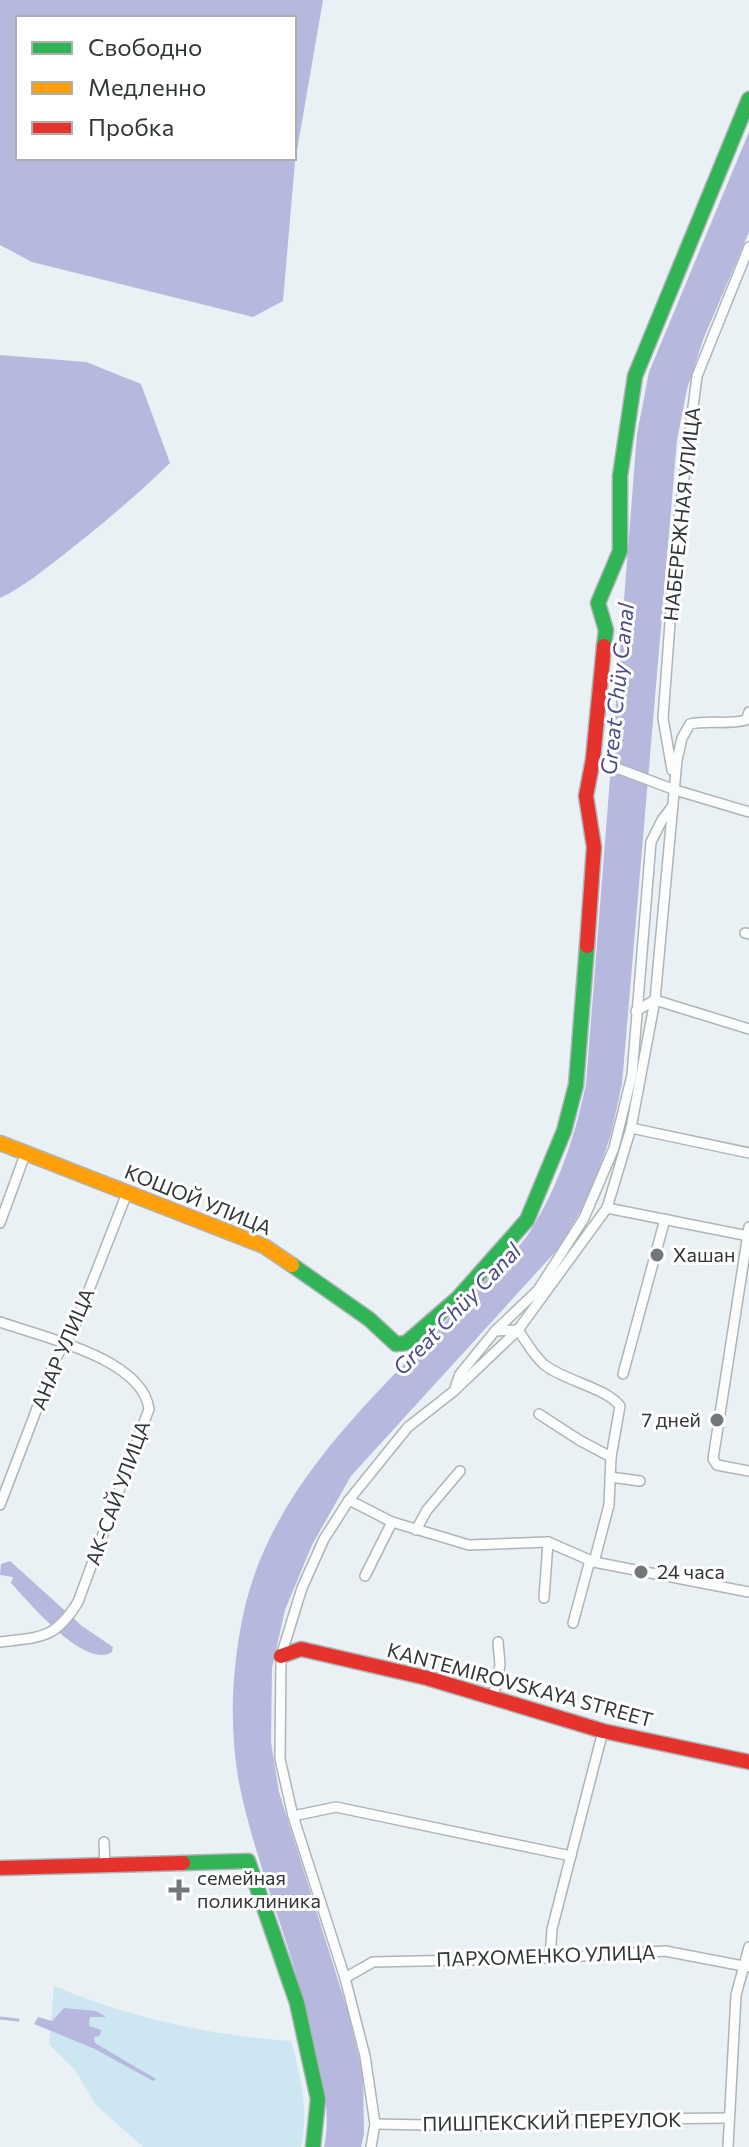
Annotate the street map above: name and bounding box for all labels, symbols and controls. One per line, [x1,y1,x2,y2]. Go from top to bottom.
legend [16,16,296,160]
text: Свободно [88,32,202,61]
text: Медленно [88,72,206,101]
text: Пробка [88,112,174,141]
street label: НАБЕРЕЖНАЯ УЛИЦА [658,405,704,622]
water label: Great Chüy Canal [594,601,639,776]
street label: КОШОЙ УЛИЦА [122,1159,275,1240]
water label: Great Chüy Canal [387,1237,527,1380]
place label: Хашан [673,1242,735,1266]
marker: Хашан [648,1246,666,1264]
street label: АНАР УЛИЦА [26,1284,99,1413]
place label: 7 дней [641,1407,701,1431]
marker: 7 дней [708,1411,726,1429]
street label: АК-САЙ УЛИЦА [80,1417,154,1568]
place label: 24 часа [657,1559,725,1583]
marker: 24 часа [632,1563,650,1581]
street label: KANTEMIROVSKAYA STREET [385,1637,656,1731]
place label: семейная поликлиника [197,1865,321,1912]
marker: семейная поликлиника [168,1879,190,1901]
street label: ПАРХОМЕНКО УЛИЦА [436,1939,656,1971]
street label: ПИШПЕКСКИЙ ПЕРЕУЛОК [422,2107,682,2135]

